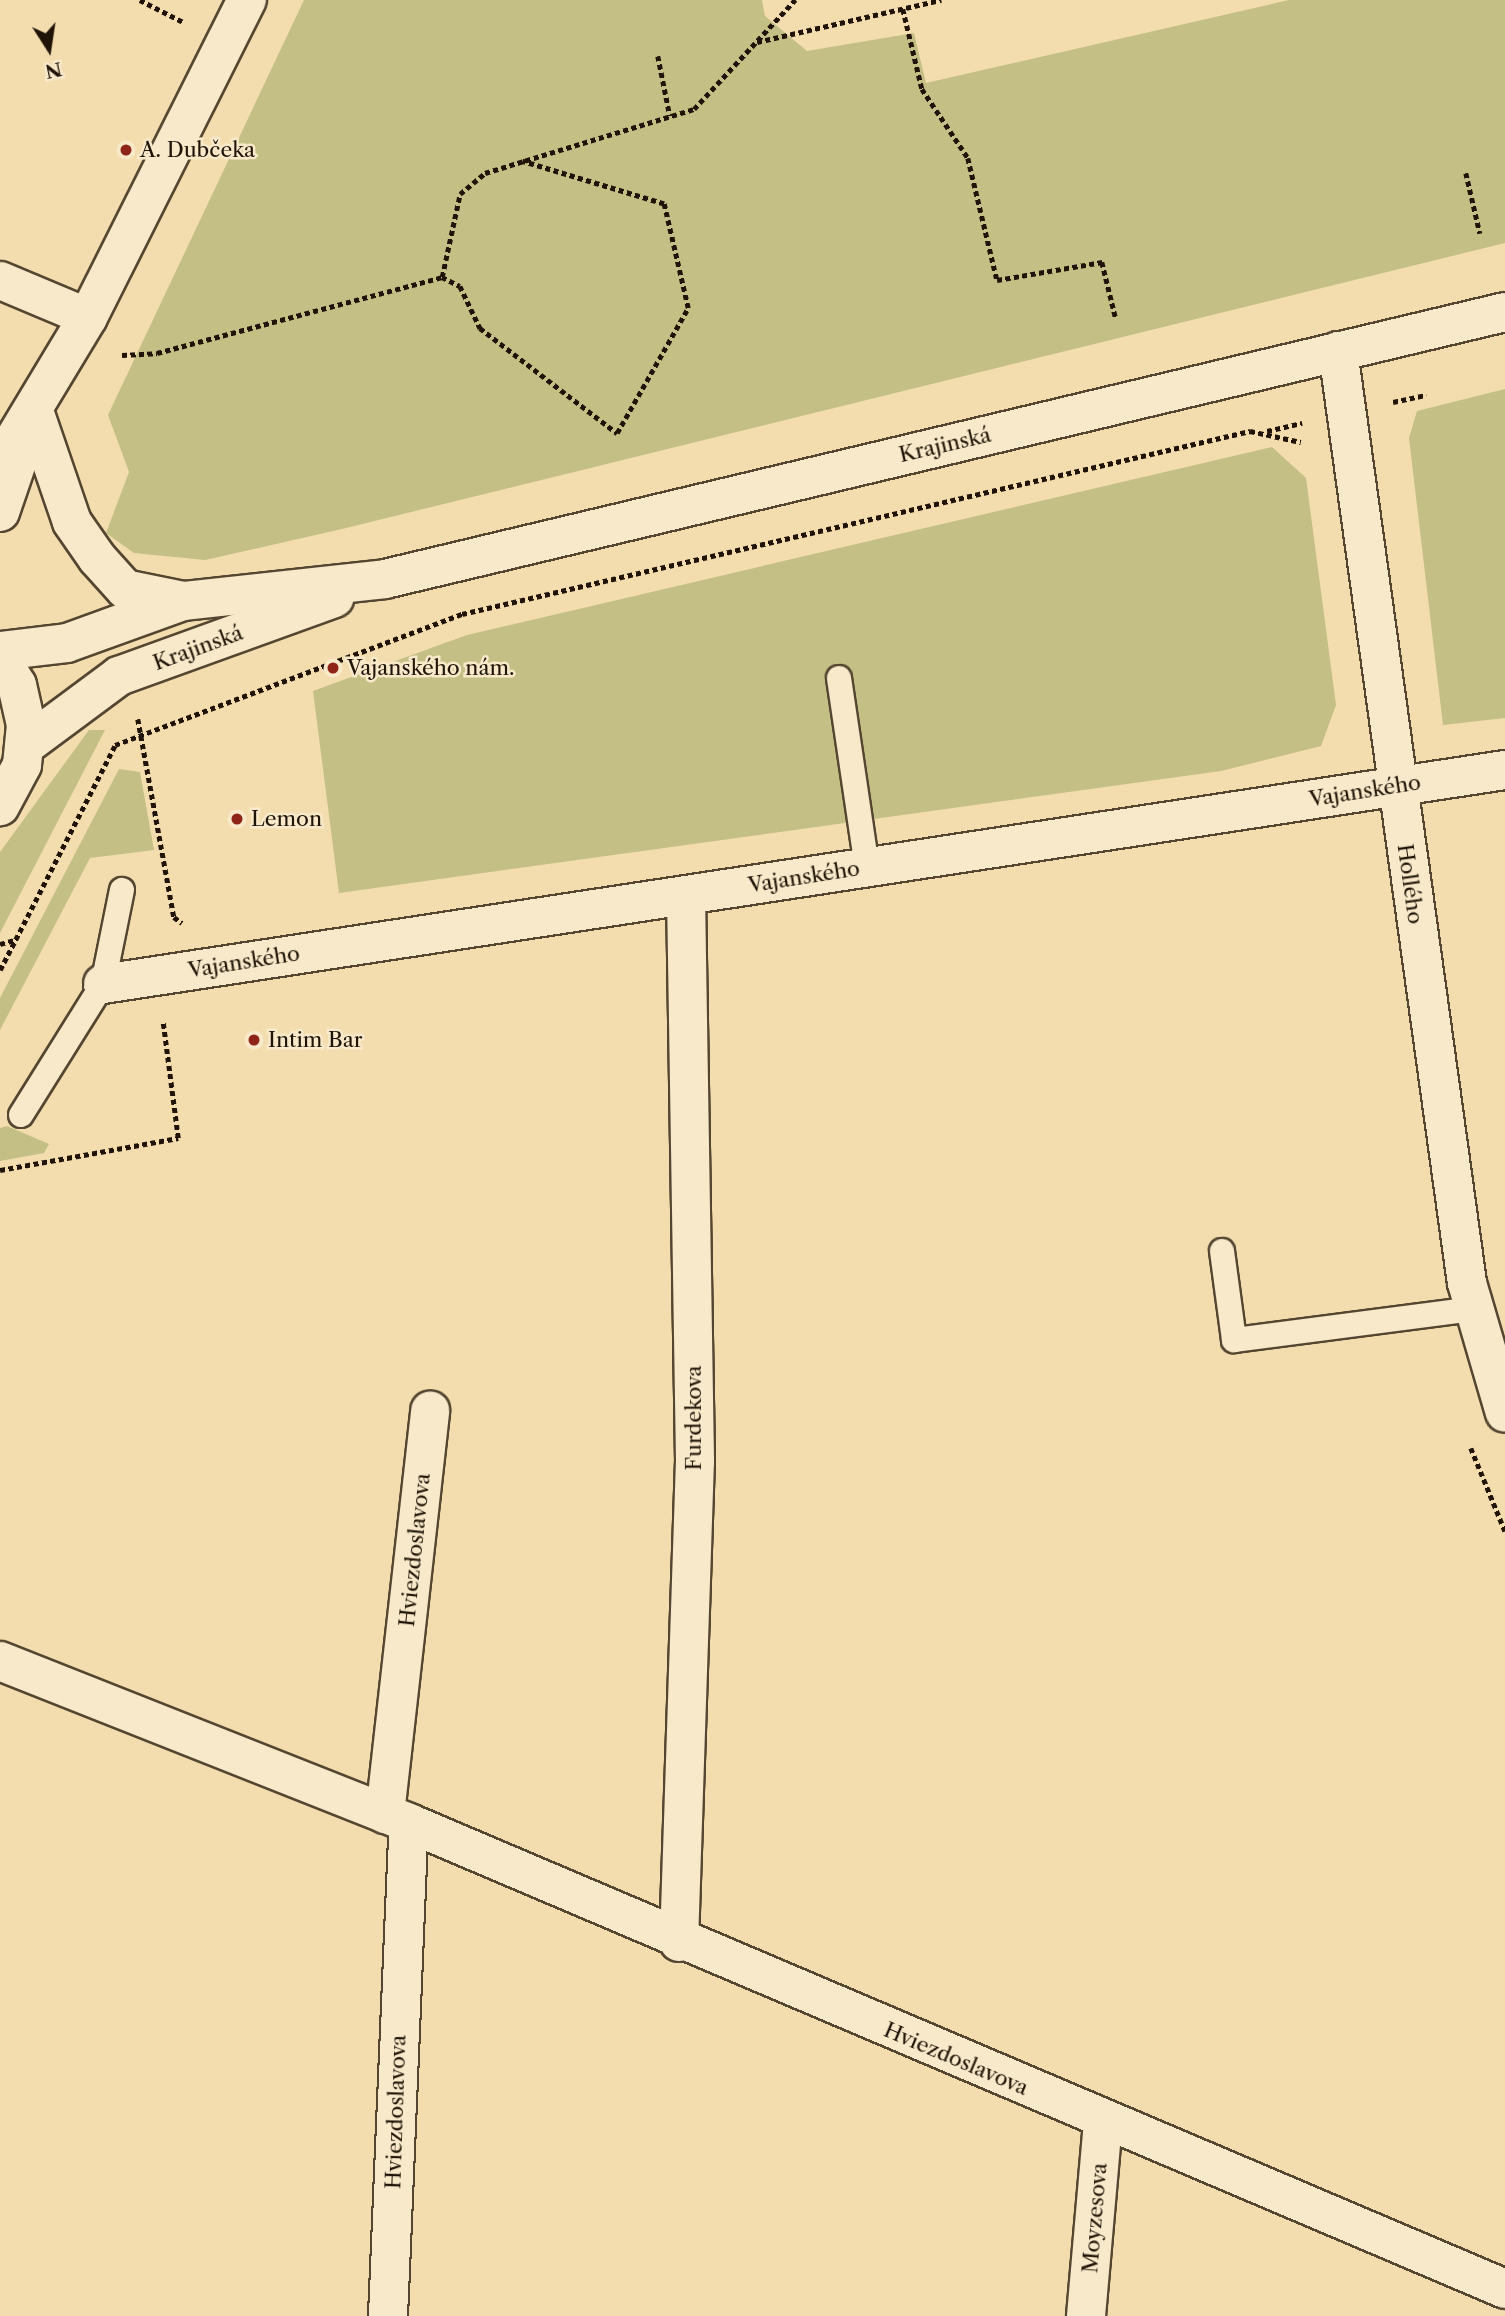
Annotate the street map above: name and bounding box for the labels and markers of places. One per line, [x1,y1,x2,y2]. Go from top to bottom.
place label: A. Dubčeka [140,137,255,163]
marker: A. Dubčeka [118,142,134,158]
place label: Vajanského nám. [347,655,515,681]
marker: Vajanského nám. [325,660,341,676]
place label: Lemon [251,806,322,832]
marker: Lemon [229,811,245,827]
place label: Intim Bar [268,1027,363,1053]
marker: Intim Bar [246,1032,262,1048]

